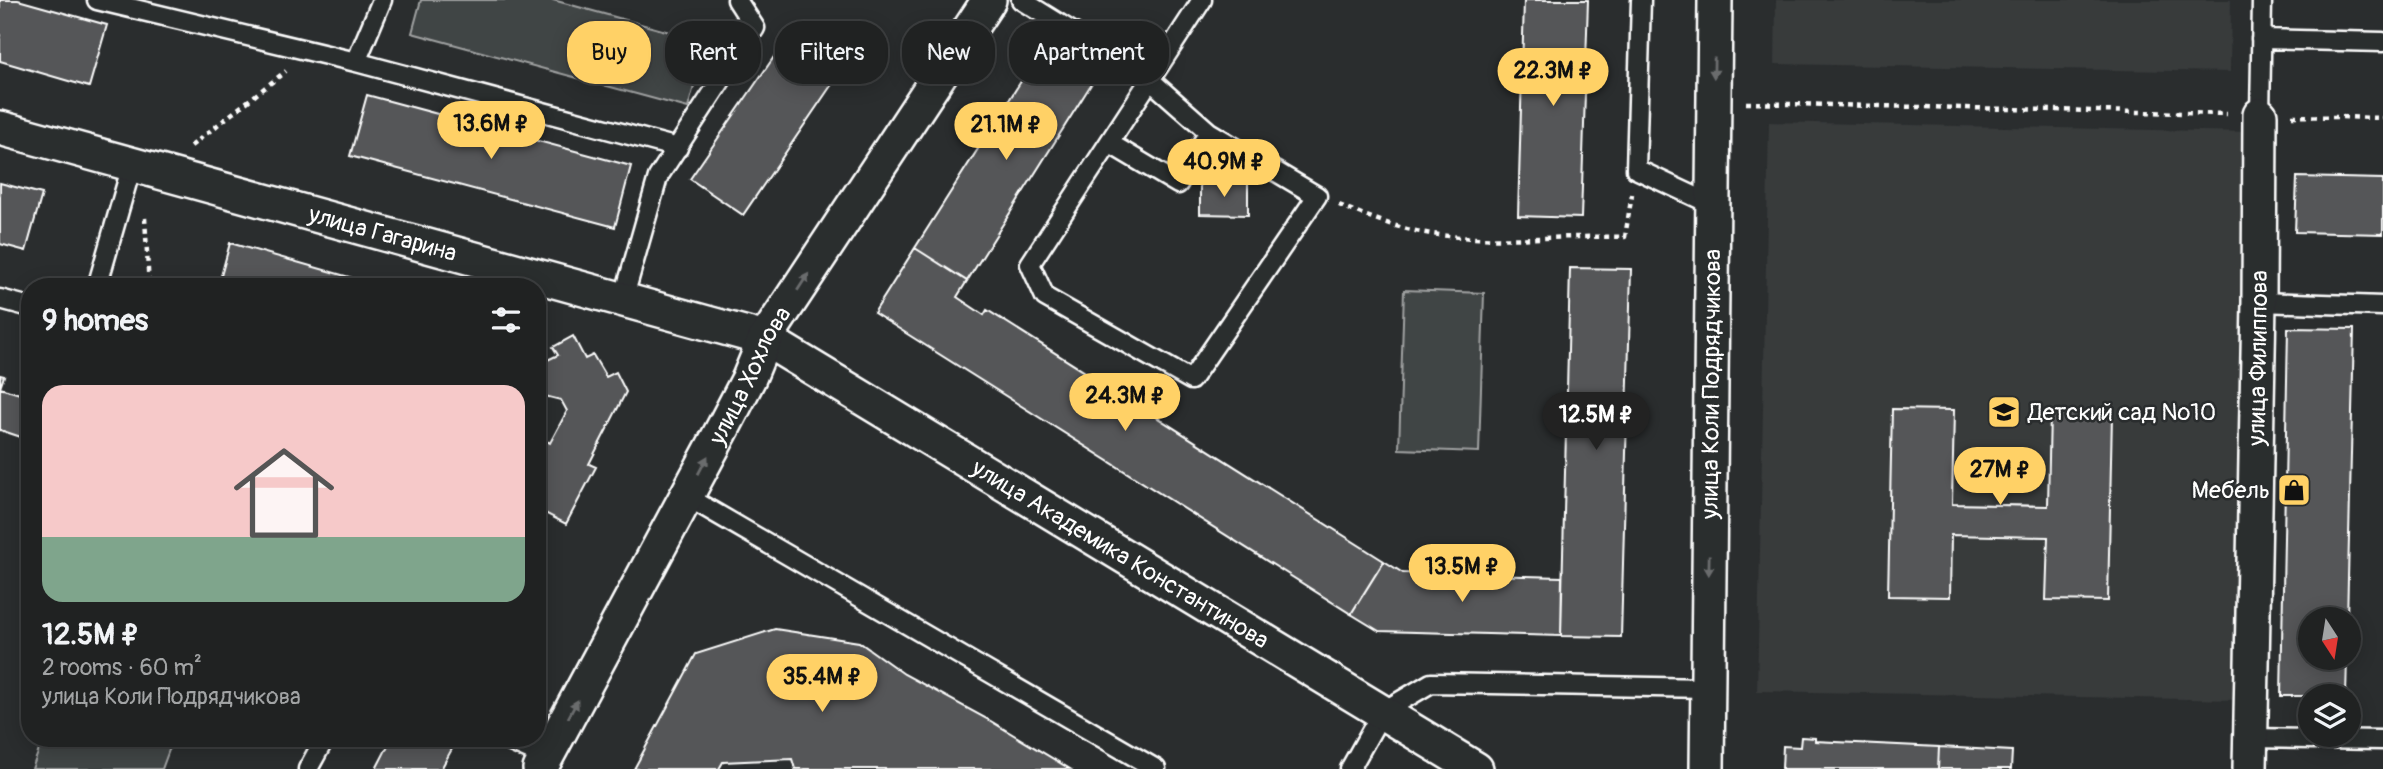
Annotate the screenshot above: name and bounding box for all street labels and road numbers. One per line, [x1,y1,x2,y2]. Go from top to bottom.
street label: улица Гагарина [305,199,460,268]
street label: улица Коли Подрядчикова [1695,249,1727,520]
street label: улица Филиппова [2242,270,2274,447]
street label: улица Хохлова [702,301,797,450]
street label: улица Академика Константинова [966,453,1274,655]

